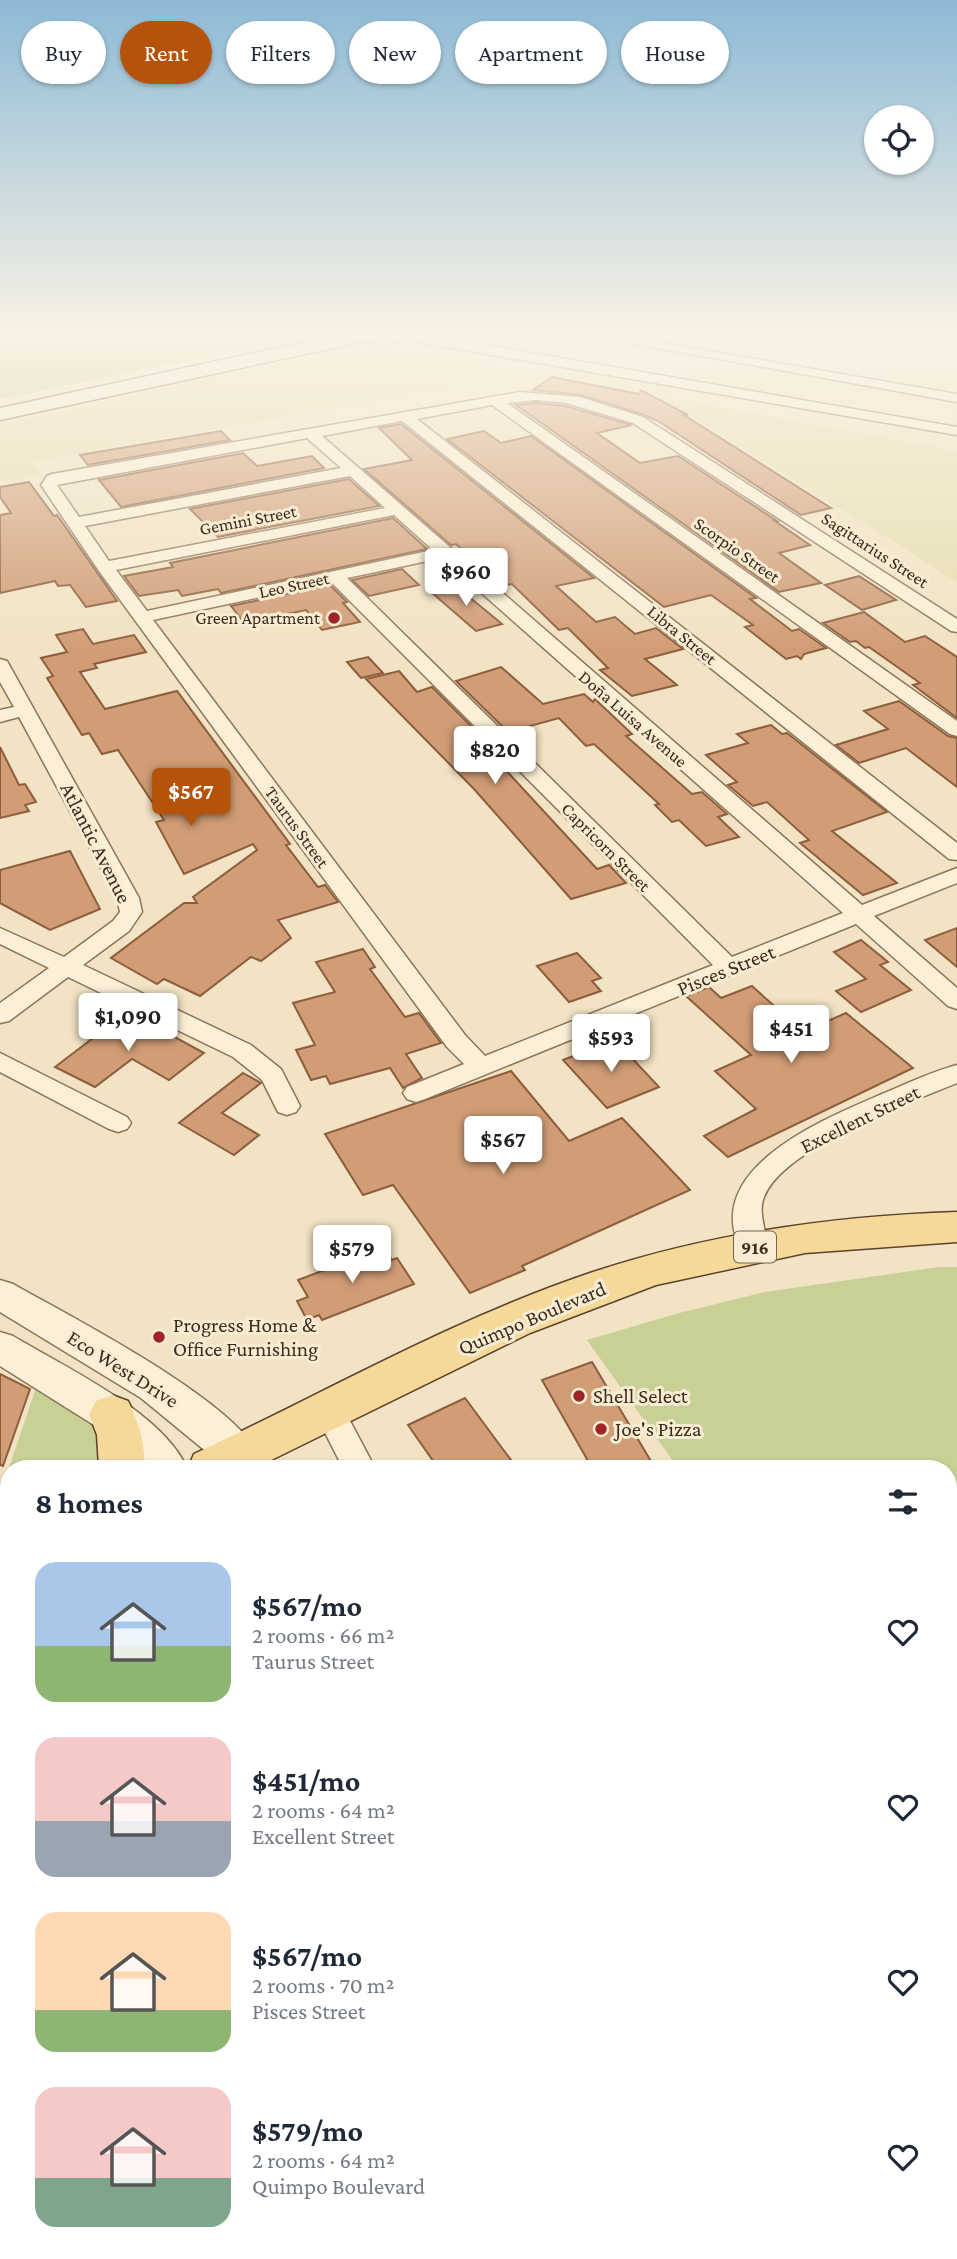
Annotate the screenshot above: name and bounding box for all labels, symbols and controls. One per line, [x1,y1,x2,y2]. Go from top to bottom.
chip: Buy [21,21,106,84]
chip: Rent [120,21,212,84]
chip: Filters [226,21,335,84]
chip: New [349,21,441,84]
chip: Apartment [455,21,607,84]
chip: House [621,21,729,84]
map controls [864,105,934,175]
button: locate [864,105,934,175]
street label: Gemini Street [198,501,299,539]
street label: Sagittarius Street [818,508,933,593]
street label: Scorpio Street [690,513,784,587]
pin: $960 [425,548,507,608]
text: $960 [441,558,491,584]
street label: Leo Street [257,568,332,602]
street label: Libra Street [644,601,721,669]
place label: Green Apartment [195,608,321,628]
marker: Green Apartment [326,610,342,626]
street label: Doña Luisa Avenue [575,666,691,772]
pin: $820 [454,726,536,786]
text: $820 [470,736,520,762]
pin: $567 [150,768,232,828]
text: $567 [168,778,214,804]
street label: Atlantic Avenue [55,779,137,907]
street label: Taurus Street [261,782,334,872]
street label: Capricorn Street [557,798,655,896]
street label: Pisces Street [674,939,779,1001]
pin: $1,090 [71,993,185,1053]
text: $1,090 [95,1003,161,1029]
pin: $451 [750,1006,832,1065]
pin: $593 [570,1014,652,1074]
text: $451 [769,1015,813,1041]
text: $593 [588,1024,634,1050]
street label: Excellent Street [796,1079,925,1158]
pin: $567 [462,1116,544,1176]
text: $567 [480,1126,526,1152]
pin: $579 [311,1226,393,1285]
road number: 916 [734,1232,776,1262]
text: $579 [329,1235,375,1261]
street label: Quimpo Boulevard [455,1276,609,1360]
place label: Progress Home & Office Furnishing [173,1313,318,1361]
street label: Eco West Drive [63,1325,183,1413]
marker: Progress Home & Office Furnishing [151,1329,167,1345]
place label: Shell Select [593,1384,689,1408]
marker: Shell Select [571,1388,587,1404]
place label: Joe's Pizza [613,1417,702,1441]
marker: Joe's Pizza [593,1421,609,1437]
icon: filters [884,1483,922,1521]
text: 8 homes [35,1486,143,1519]
text: $567/mo [252,1589,362,1622]
icon: home [91,1590,175,1674]
icon: heart [884,1613,922,1651]
text: 2 rooms · 66 m² [252,1622,395,1648]
text: Taurus Street [252,1648,374,1674]
text: $451/mo [252,1764,360,1797]
icon: home [91,1765,175,1849]
icon: heart [884,1788,922,1826]
text: 2 rooms · 64 m² [252,1797,395,1823]
text: Excellent Street [252,1823,394,1849]
text: $567/mo [252,1939,362,1972]
icon: home [91,1940,175,2024]
icon: heart [884,1963,922,2001]
text: 2 rooms · 70 m² [252,1972,395,1998]
text: Pisces Street [252,1998,365,2024]
text: $579/mo [252,2114,363,2147]
icon: home [91,2115,175,2199]
icon: heart [884,2138,922,2176]
text: 2 rooms · 64 m² [252,2147,395,2173]
text: Quimpo Boulevard [252,2173,425,2199]

